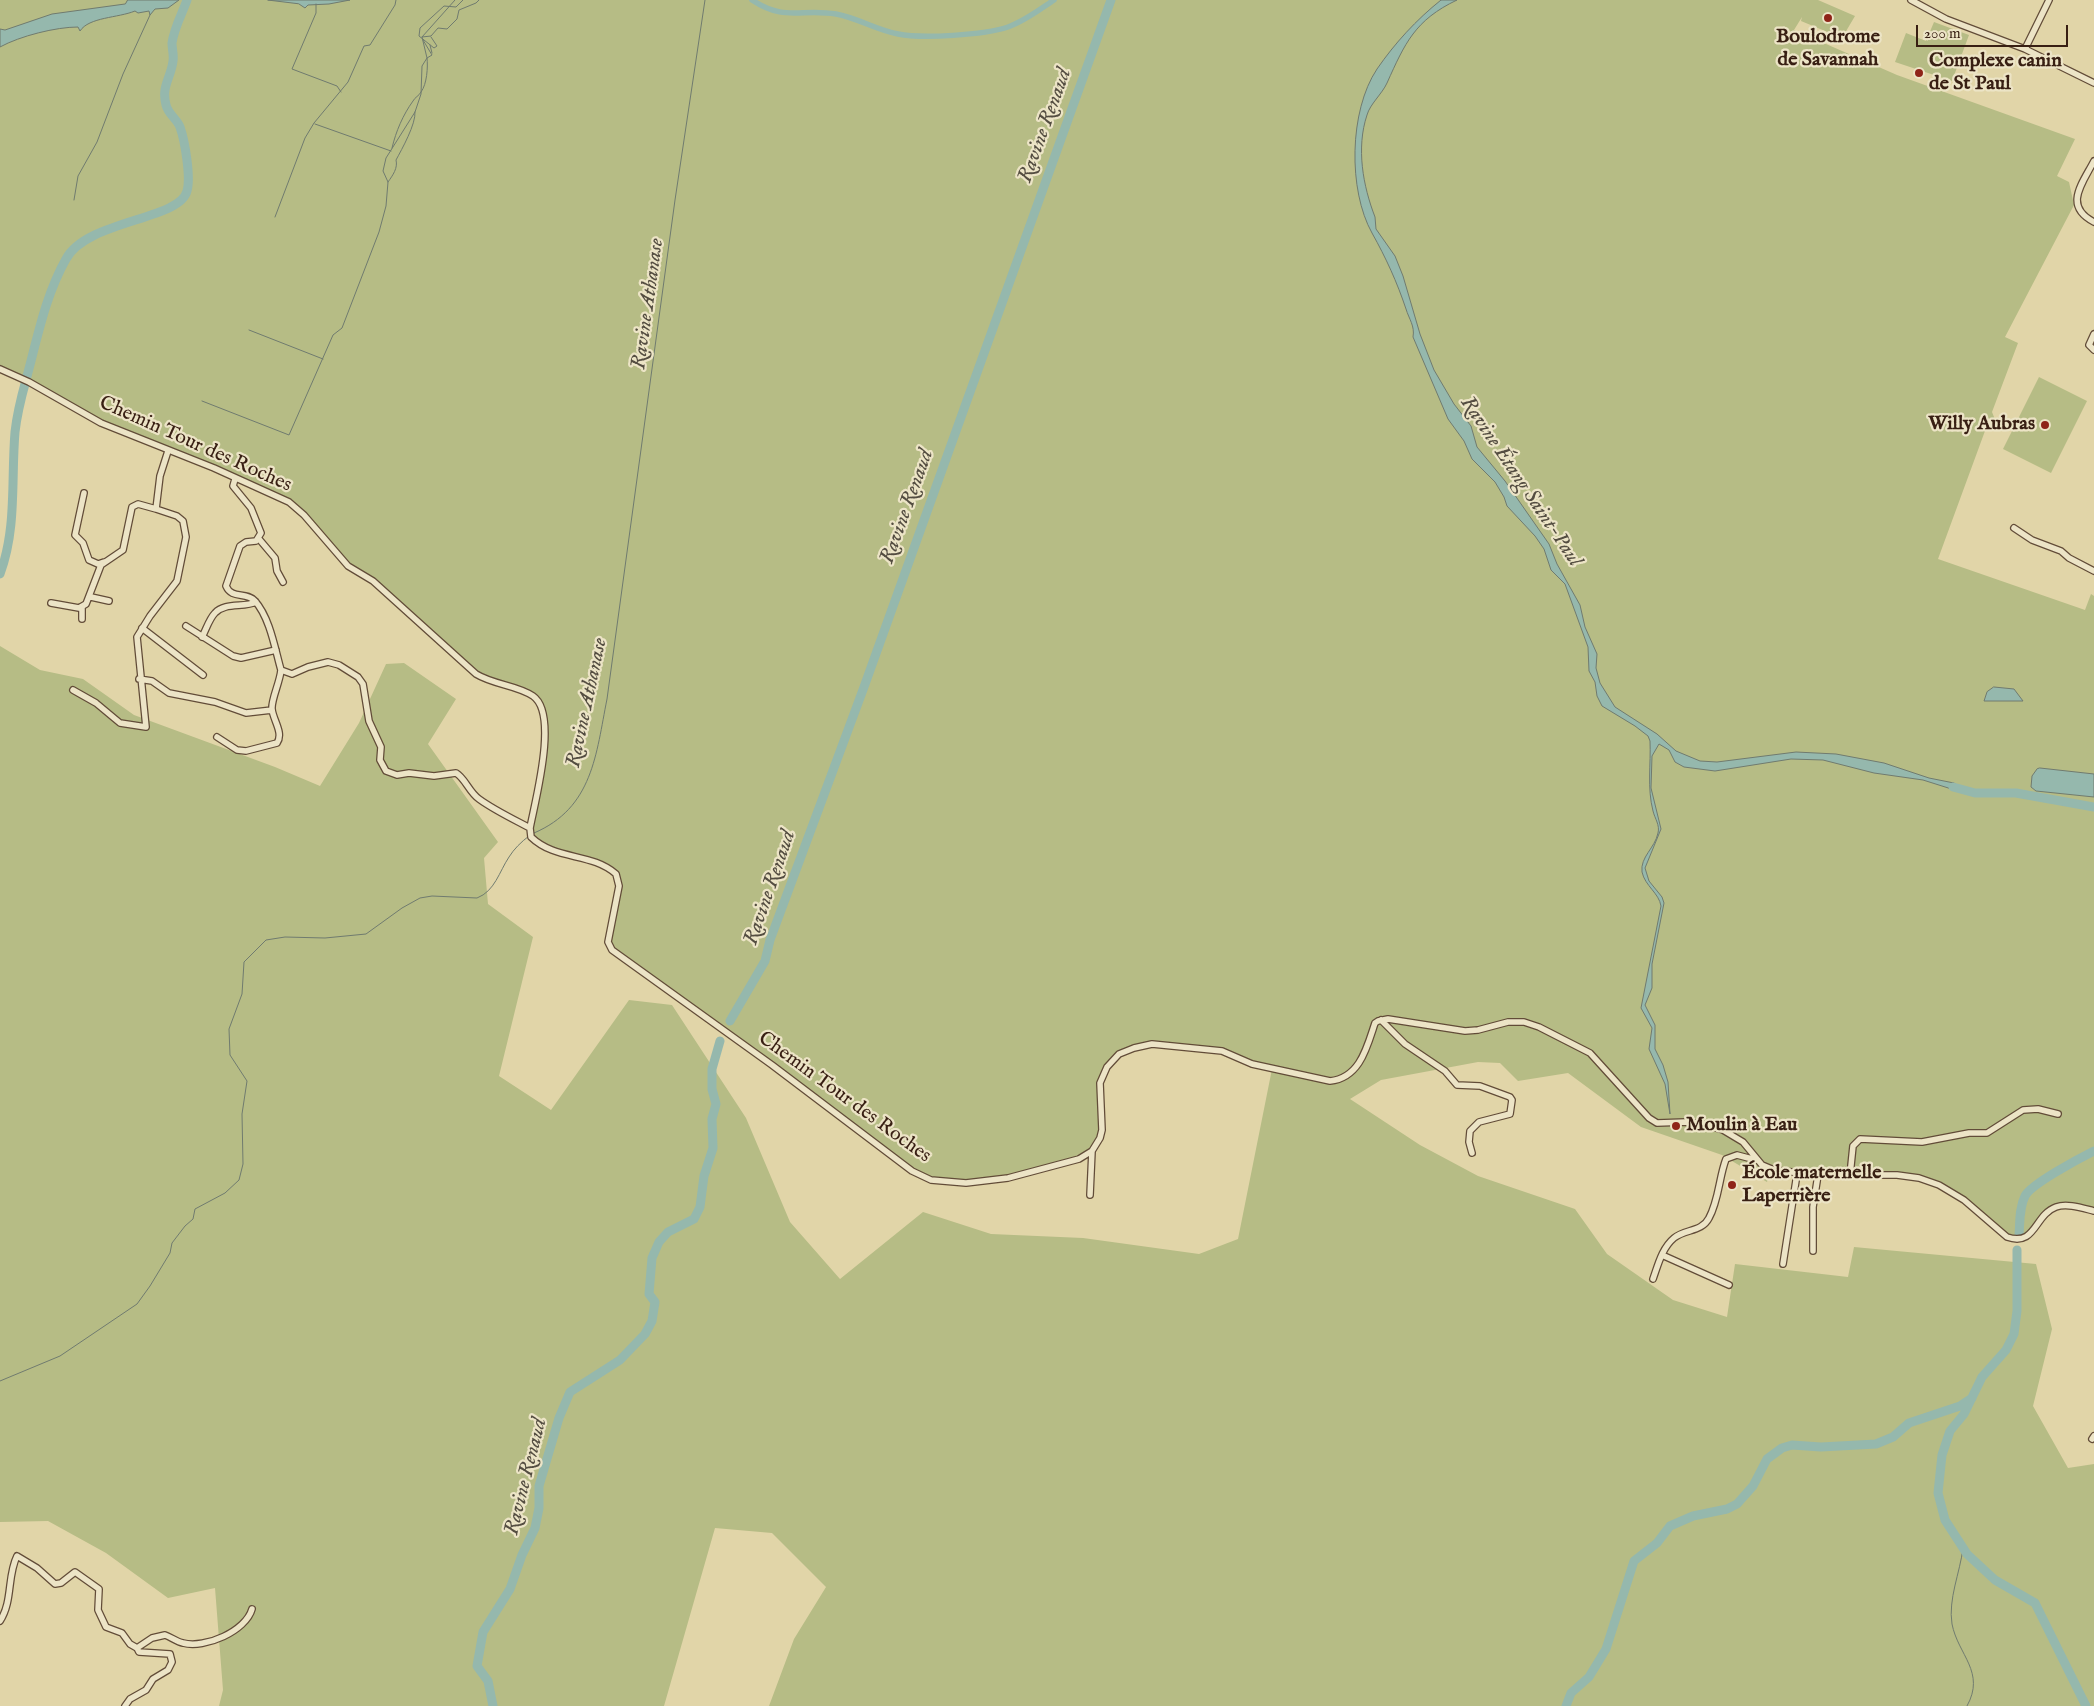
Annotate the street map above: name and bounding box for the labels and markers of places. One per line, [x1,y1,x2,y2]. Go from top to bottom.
marker: Boulodrome de Savannah [1822,12,1834,24]
place label: Boulodrome de Savannah [1776,26,1880,73]
place label: Complexe canin de St Paul [1929,50,2062,97]
marker: Complexe canin de St Paul [1913,67,1925,79]
place label: Willy Aubras [1928,413,2035,437]
marker: Willy Aubras [2039,419,2051,431]
place label: Moulin à Eau [1686,1114,1797,1138]
marker: Moulin à Eau [1670,1120,1682,1132]
place label: École maternelle Laperrière [1742,1162,1881,1209]
marker: École maternelle Laperrière [1726,1179,1738,1191]

